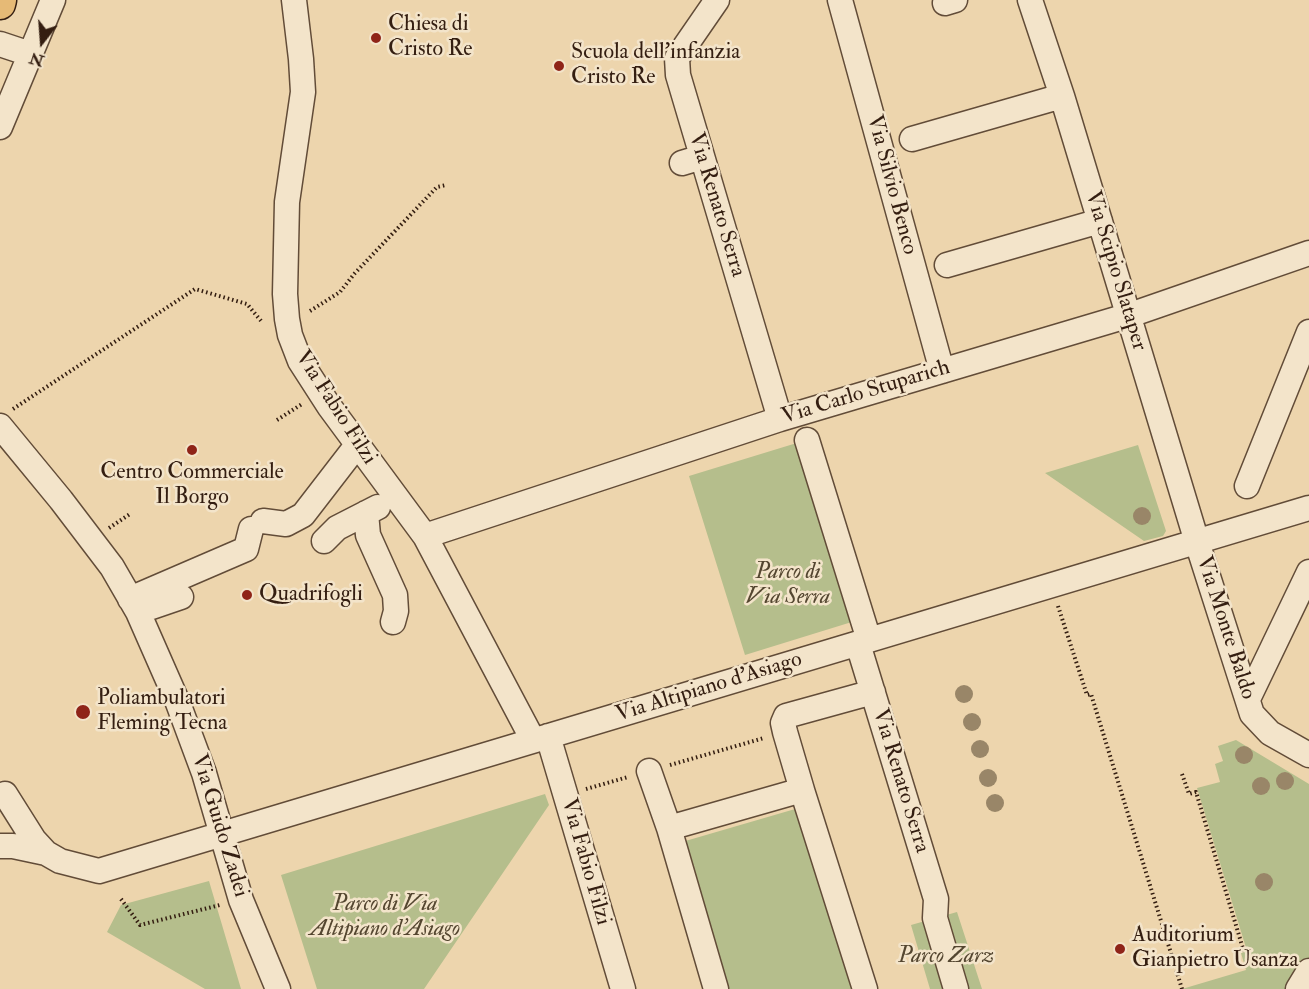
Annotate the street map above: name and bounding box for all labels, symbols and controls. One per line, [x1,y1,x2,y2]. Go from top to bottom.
north arrow [12,12,72,72]
place label: Chiesa di Cristo Re [388,12,473,63]
marker: Chiesa di Cristo Re [369,31,383,45]
place label: Scuola dell'infanzia Cristo Re [571,40,740,92]
text: N [27,48,47,71]
marker: Scuola dell'infanzia Cristo Re [552,59,566,73]
street label: Via Silvio Benco [860,112,922,258]
street label: Via Renato Serra [682,130,750,280]
street label: Via Scipio Slataper [1078,188,1152,354]
street label: Via Fabio Filzi [288,346,382,470]
street label: Via Carlo Stuparich [779,355,953,431]
marker: Centro Commerciale Il Borgo [185,443,199,457]
place label: Centro Commerciale Il Borgo [100,460,284,512]
street label: Via Monte Baldo [1189,553,1261,703]
park label: Parco di Via Serra [746,560,830,612]
place label: Quadrifogli [259,582,363,608]
marker: Quadrifogli [240,588,254,602]
street label: Via Altipiano d'Asiago [613,647,805,729]
place label: Poliambulatori Fleming Tecna [97,686,227,738]
marker: Poliambulatori Fleming Tecna [74,703,92,721]
street label: Via Renato Serra [866,706,934,856]
street label: Via Guido Zadei [185,751,253,901]
street label: Via Fabio Filzi [554,796,616,928]
park label: Parco di Via Altipiano d'Asiago [310,892,460,944]
place label: Auditorium Gianpietro Usanza [1132,923,1299,974]
marker: Auditorium Gianpietro Usanza [1113,942,1127,956]
park label: Parco Zarz [898,944,994,970]

